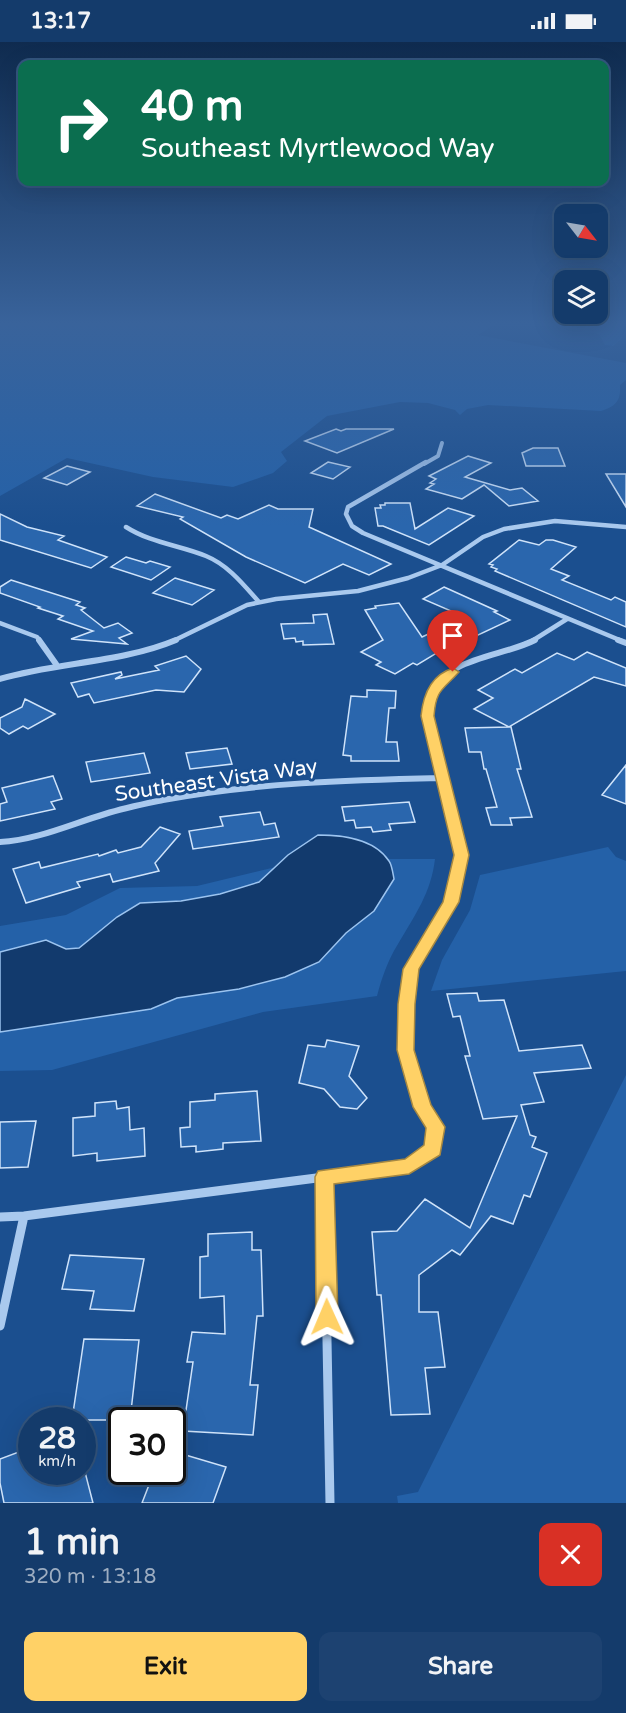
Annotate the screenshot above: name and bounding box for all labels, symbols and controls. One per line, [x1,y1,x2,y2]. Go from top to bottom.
text: 13:17 [30,8,91,34]
text: 40 m [141,81,243,132]
icon: right [42,84,120,162]
text: Southeast Myrtlewood Way [141,132,494,165]
north arrow [554,204,608,258]
map controls [554,204,608,324]
button: layers [554,270,608,324]
pin [427,610,478,672]
icon: arrive [436,619,469,652]
street label: Southeast Vista Way [113,754,319,807]
position arrow [295,1285,359,1349]
speed limit sign: 30 [108,1407,186,1485]
text: 28 [38,1420,76,1457]
text: km/h [38,1452,76,1470]
text: 1 min [24,1521,120,1564]
button: close [539,1523,602,1586]
text: 320 m · 13:18 [24,1565,156,1589]
button: Exit [24,1632,307,1701]
button: Share [319,1632,602,1701]

